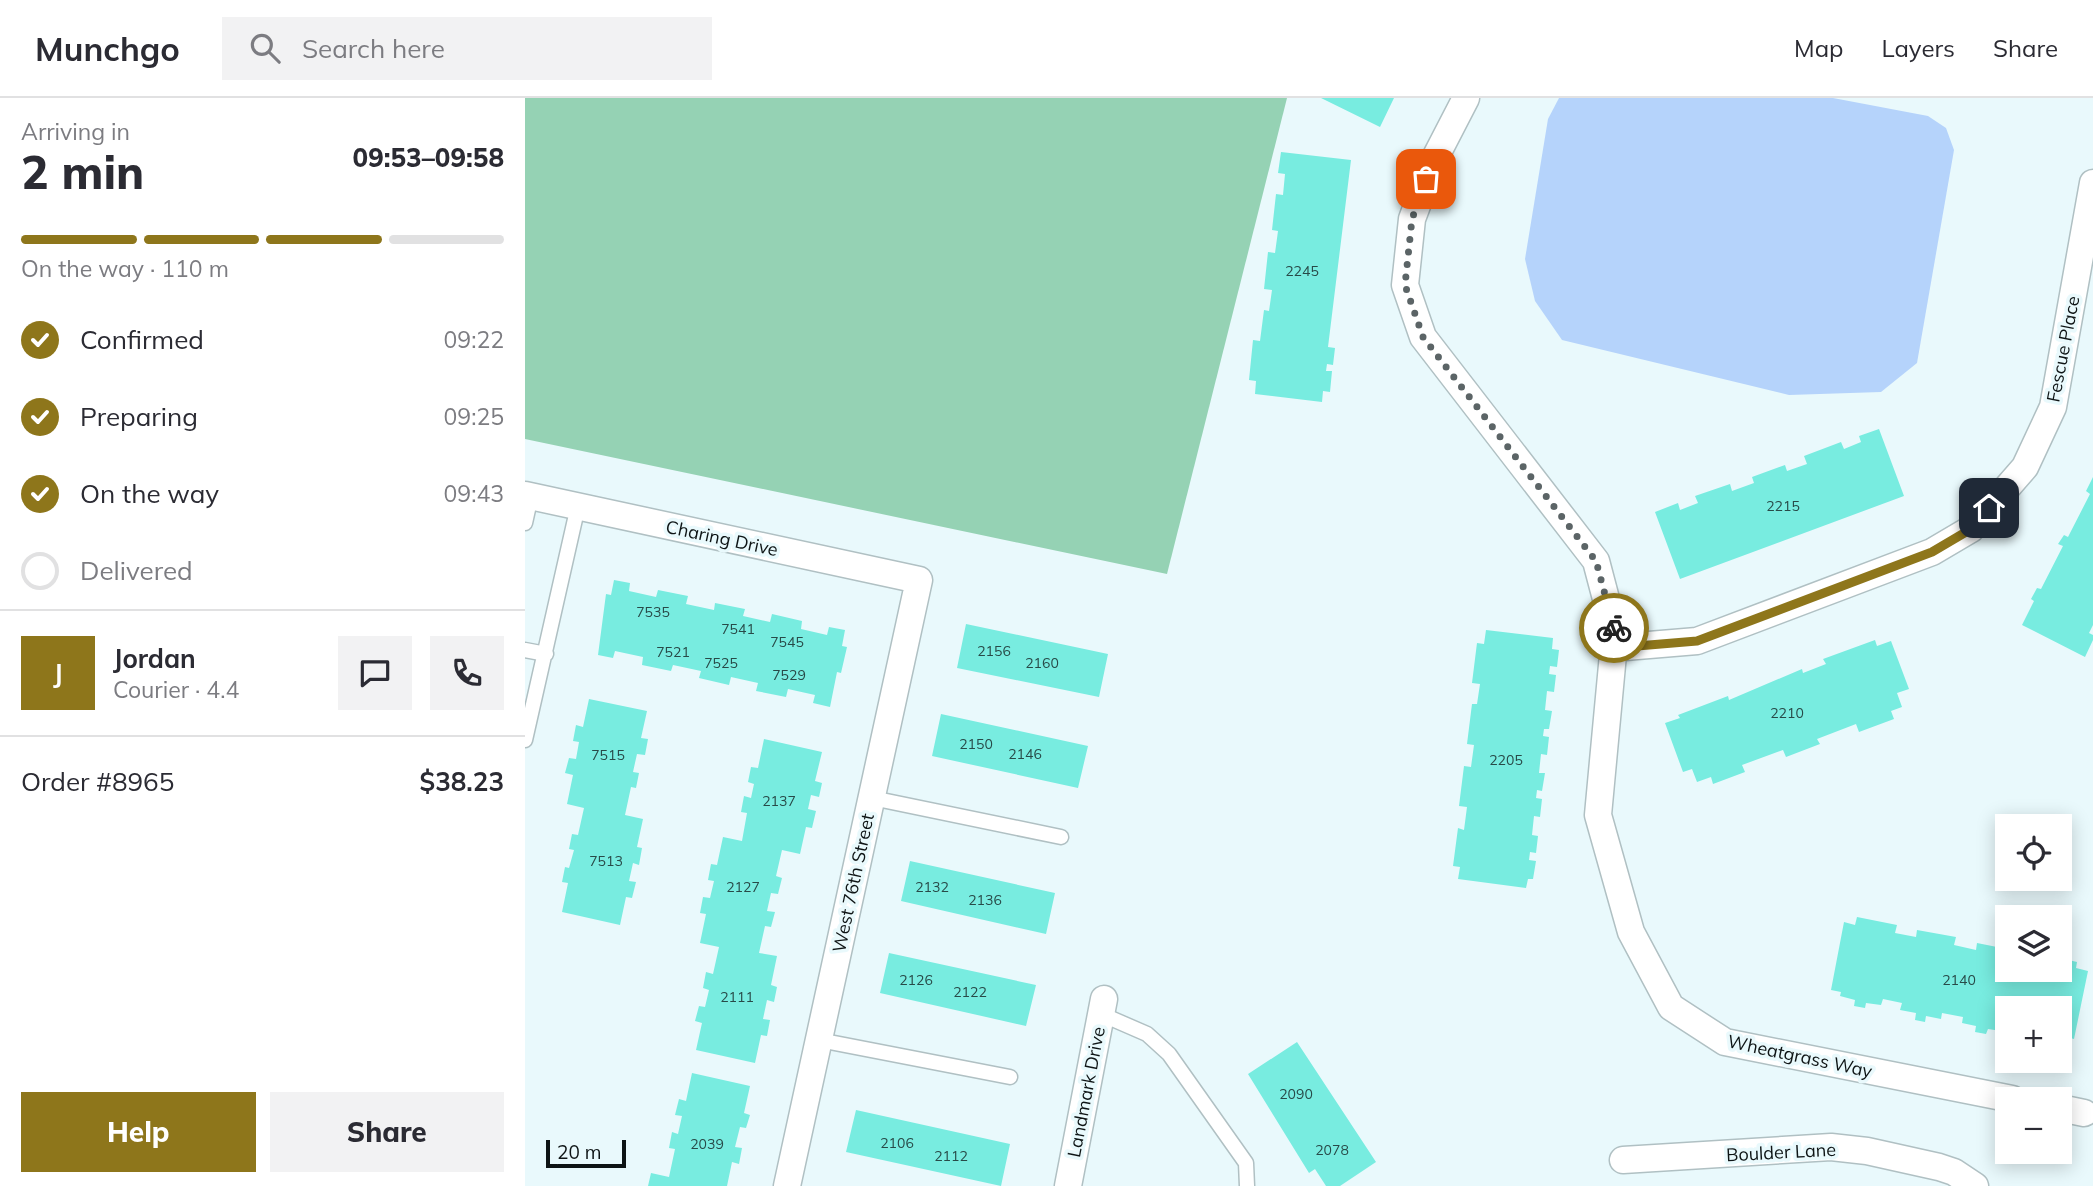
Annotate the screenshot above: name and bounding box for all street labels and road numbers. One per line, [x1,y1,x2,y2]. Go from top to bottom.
street label: Fescue Place [2041,294,2085,404]
street label: Charing Drive [664,515,780,561]
street label: West 76th Street [827,811,879,955]
street label: Landmark Drive [1062,1025,1110,1159]
street label: Wheatgrass Way [1726,1029,1875,1083]
street label: Boulder Lane [1725,1138,1837,1166]

